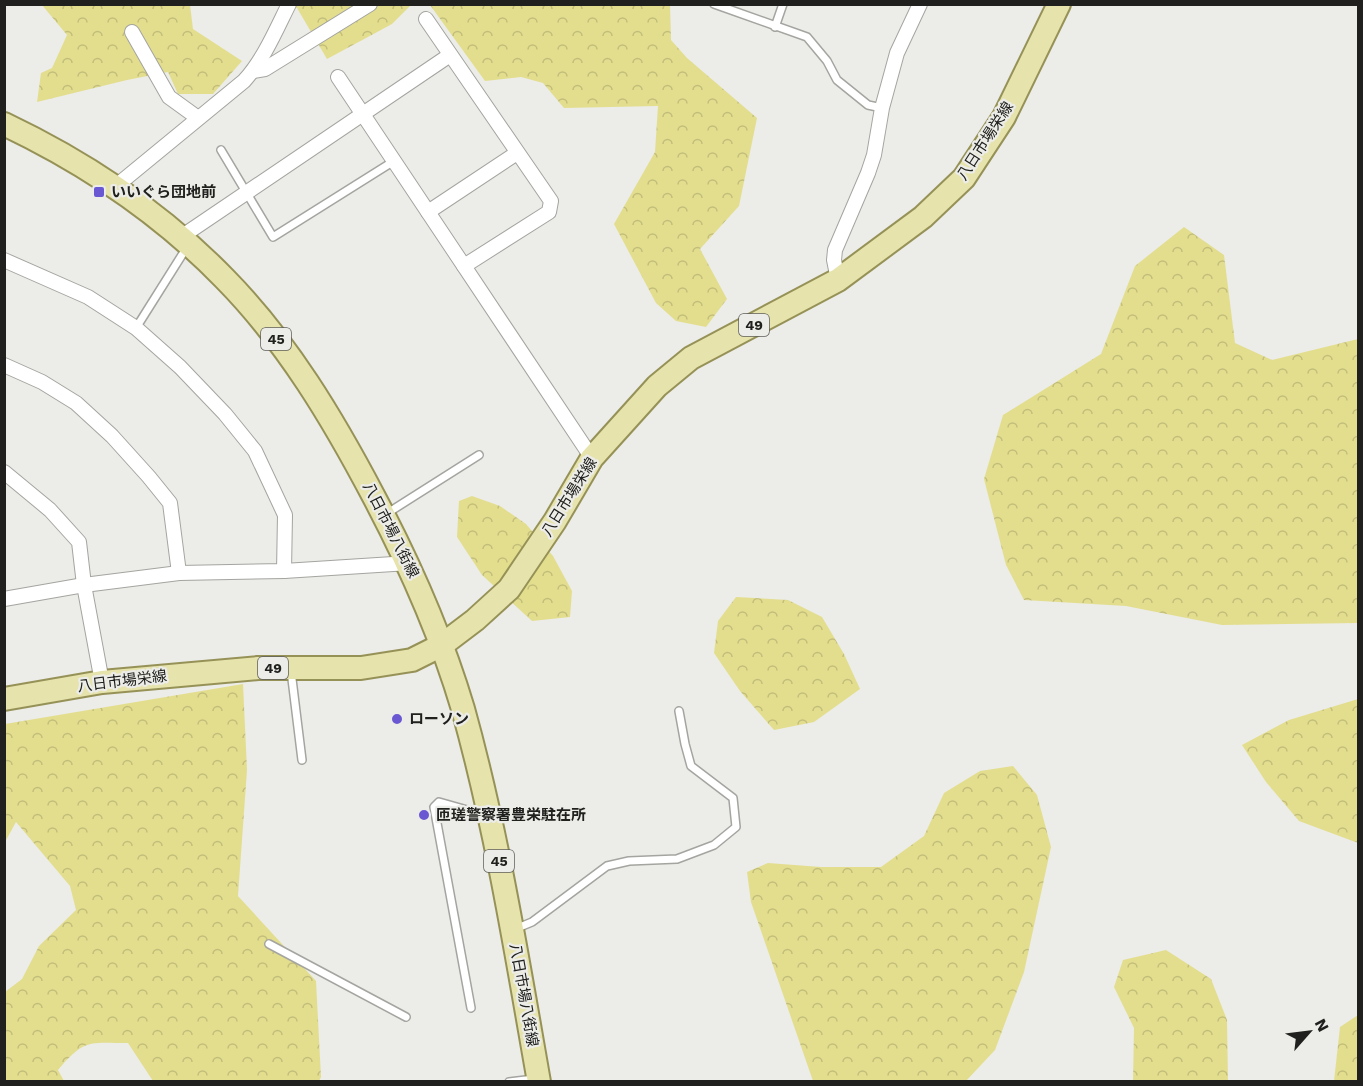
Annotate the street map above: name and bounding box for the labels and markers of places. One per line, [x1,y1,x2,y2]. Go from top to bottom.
place label: いいぐら団地前 [111,183,216,201]
marker: いいぐら団地前 [92,185,106,199]
place label: ローソン [409,710,469,728]
marker: ローソン [390,712,404,726]
place label: 匝瑳警察署豊栄駐在所 [436,806,586,824]
marker: 匝瑳警察署豊栄駐在所 [417,808,431,822]

